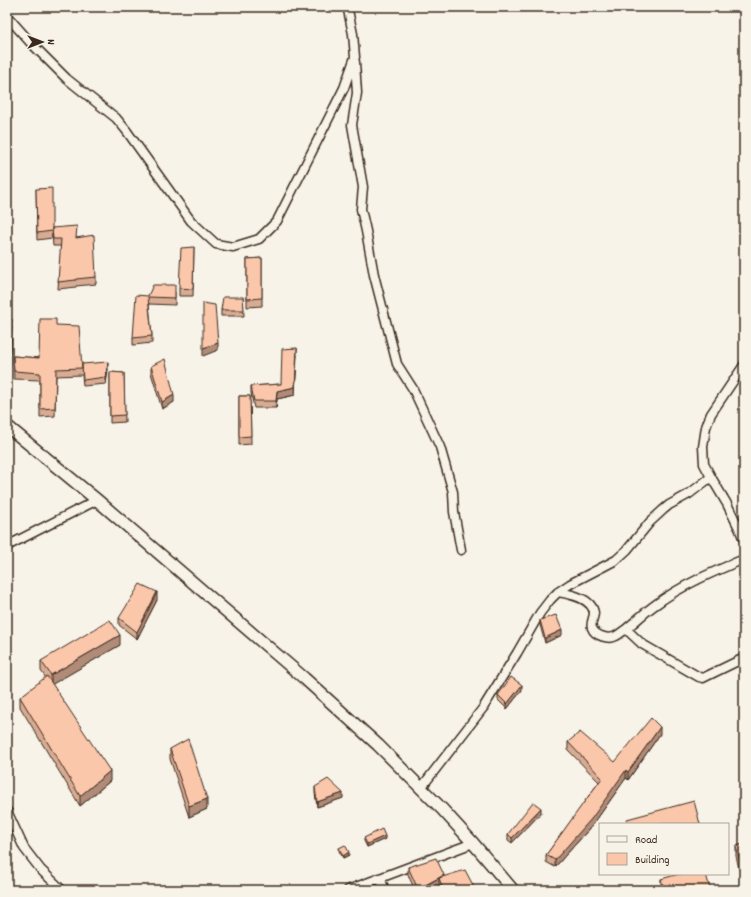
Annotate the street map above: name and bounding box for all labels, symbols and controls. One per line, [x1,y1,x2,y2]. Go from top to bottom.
north arrow [22,22,62,62]
text: N [42,39,58,45]
legend [599,823,729,875]
text: Road [635,832,657,849]
text: Building [635,852,670,869]

